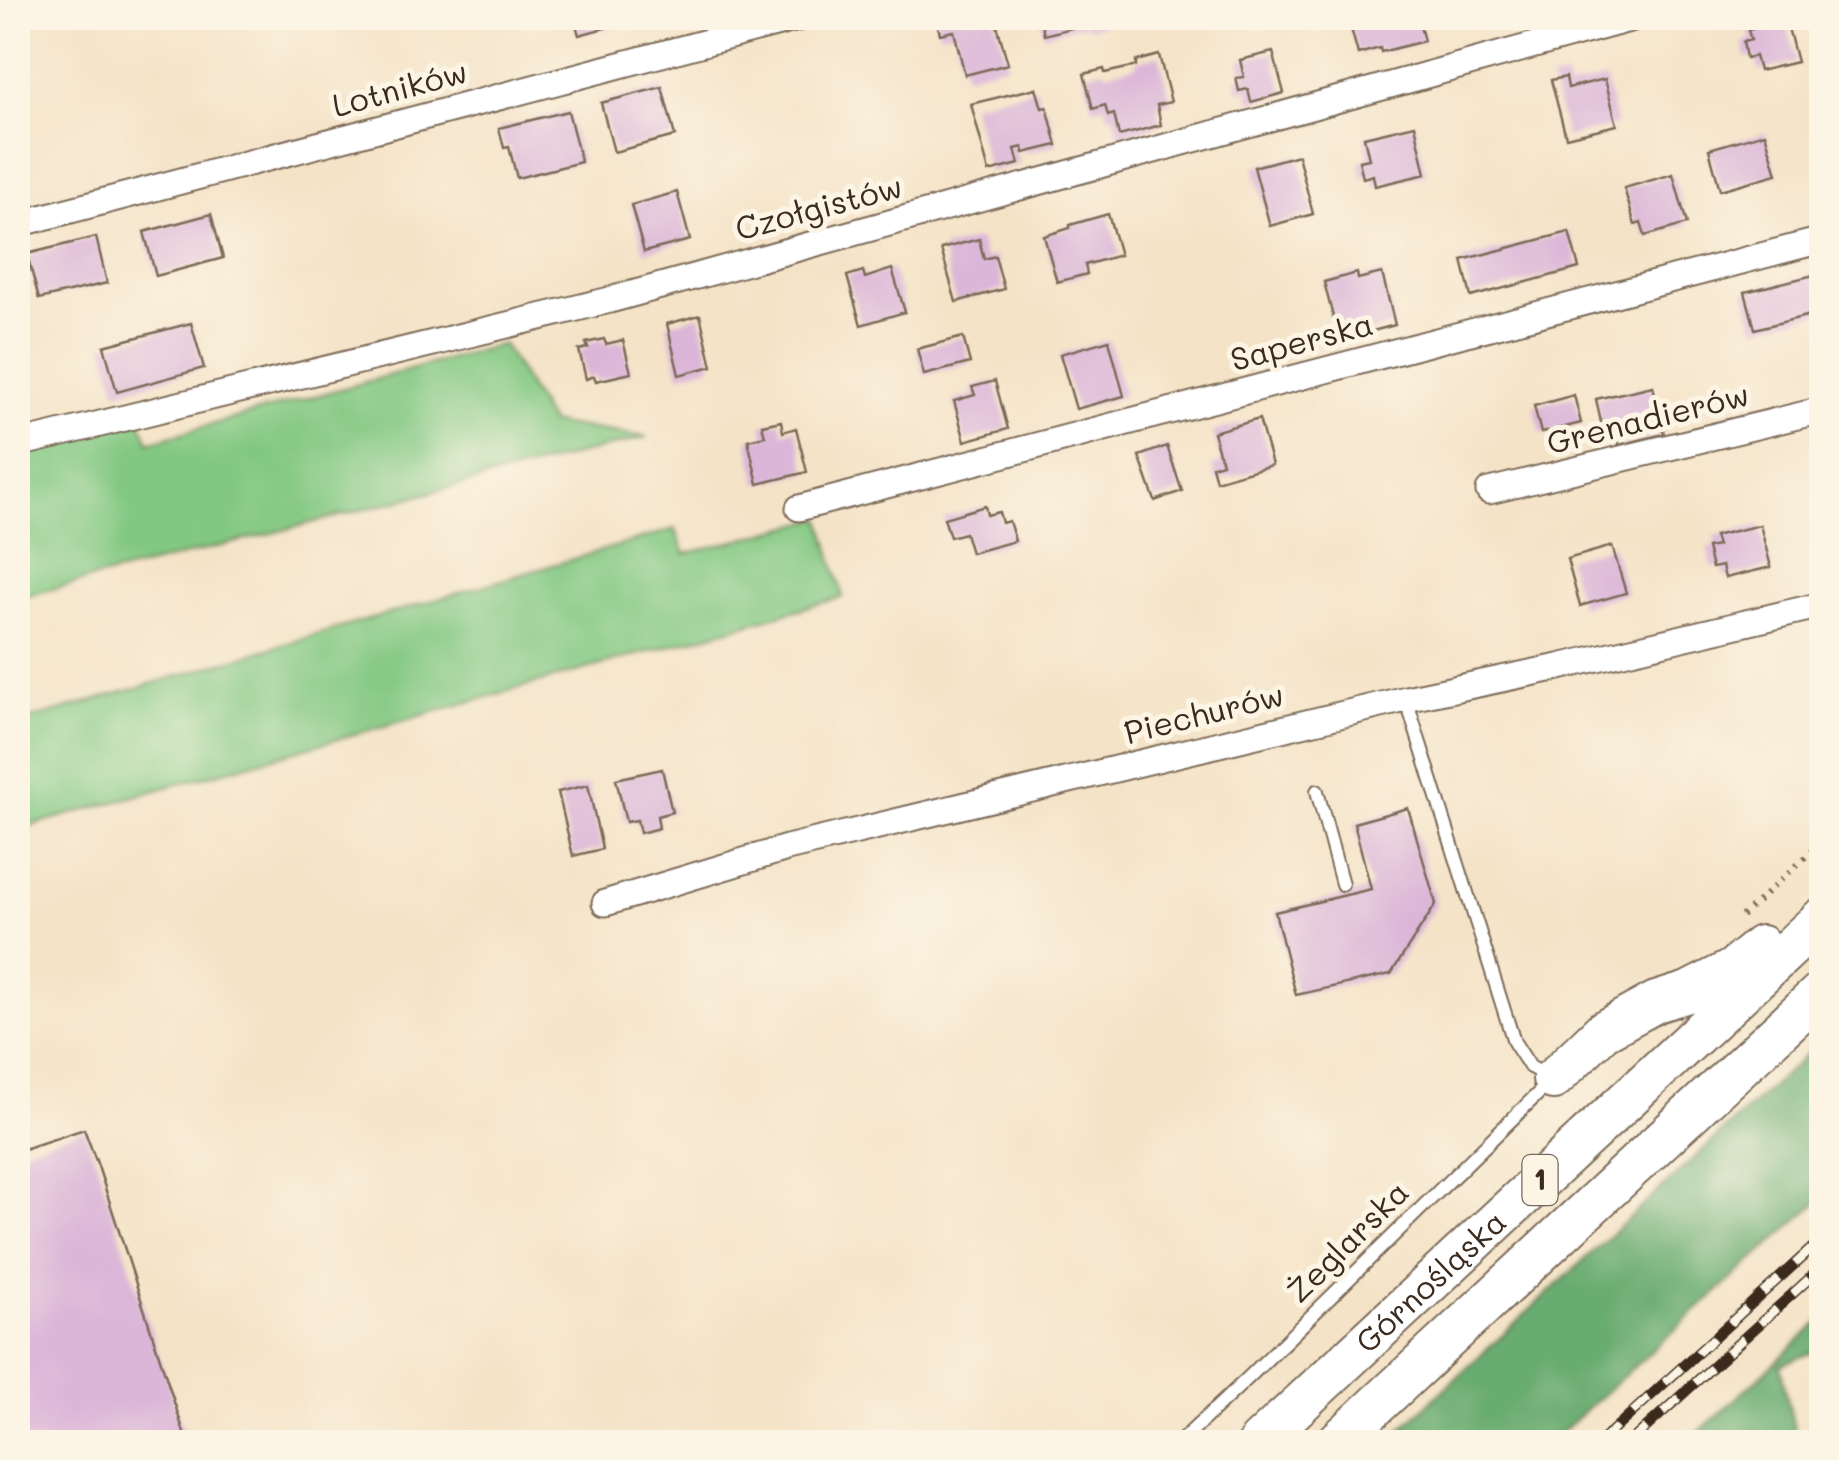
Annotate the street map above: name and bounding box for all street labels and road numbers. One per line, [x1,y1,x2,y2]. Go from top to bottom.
street label: Lotników [327,49,472,125]
street label: Czołgistów [730,164,907,249]
street label: Saperska [1226,301,1377,379]
street label: Grenadierów [1542,372,1753,462]
street label: Piechurów [1119,672,1288,752]
road number: 1 [1522,1155,1558,1205]
street label: Żeglarska [1276,1170,1417,1311]
street label: Górnośląska [1345,1200,1514,1361]

